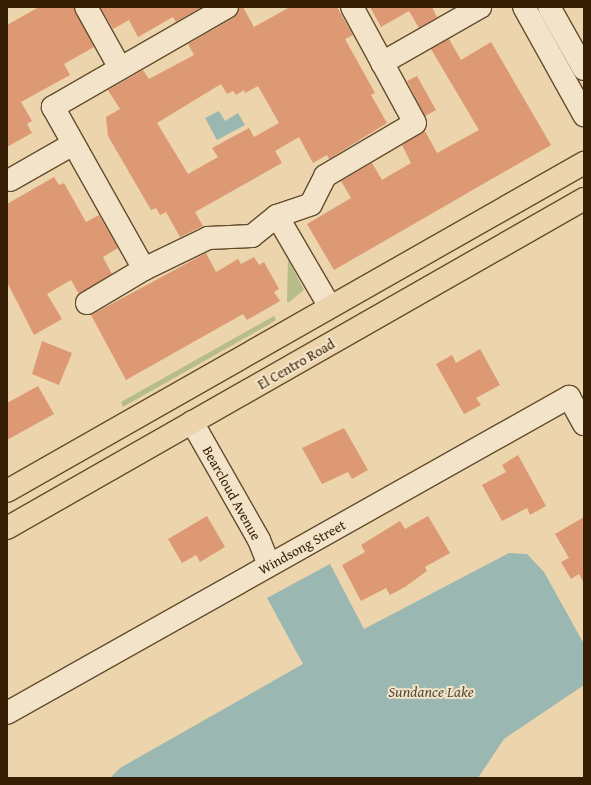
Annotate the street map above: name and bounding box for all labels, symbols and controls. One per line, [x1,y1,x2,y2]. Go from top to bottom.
street label: El Centro Road [254,335,338,393]
street label: Bearcloud Avenue [199,443,265,543]
street label: Windsong Street [255,516,349,578]
water label: Sundance Lake [388,683,474,701]

